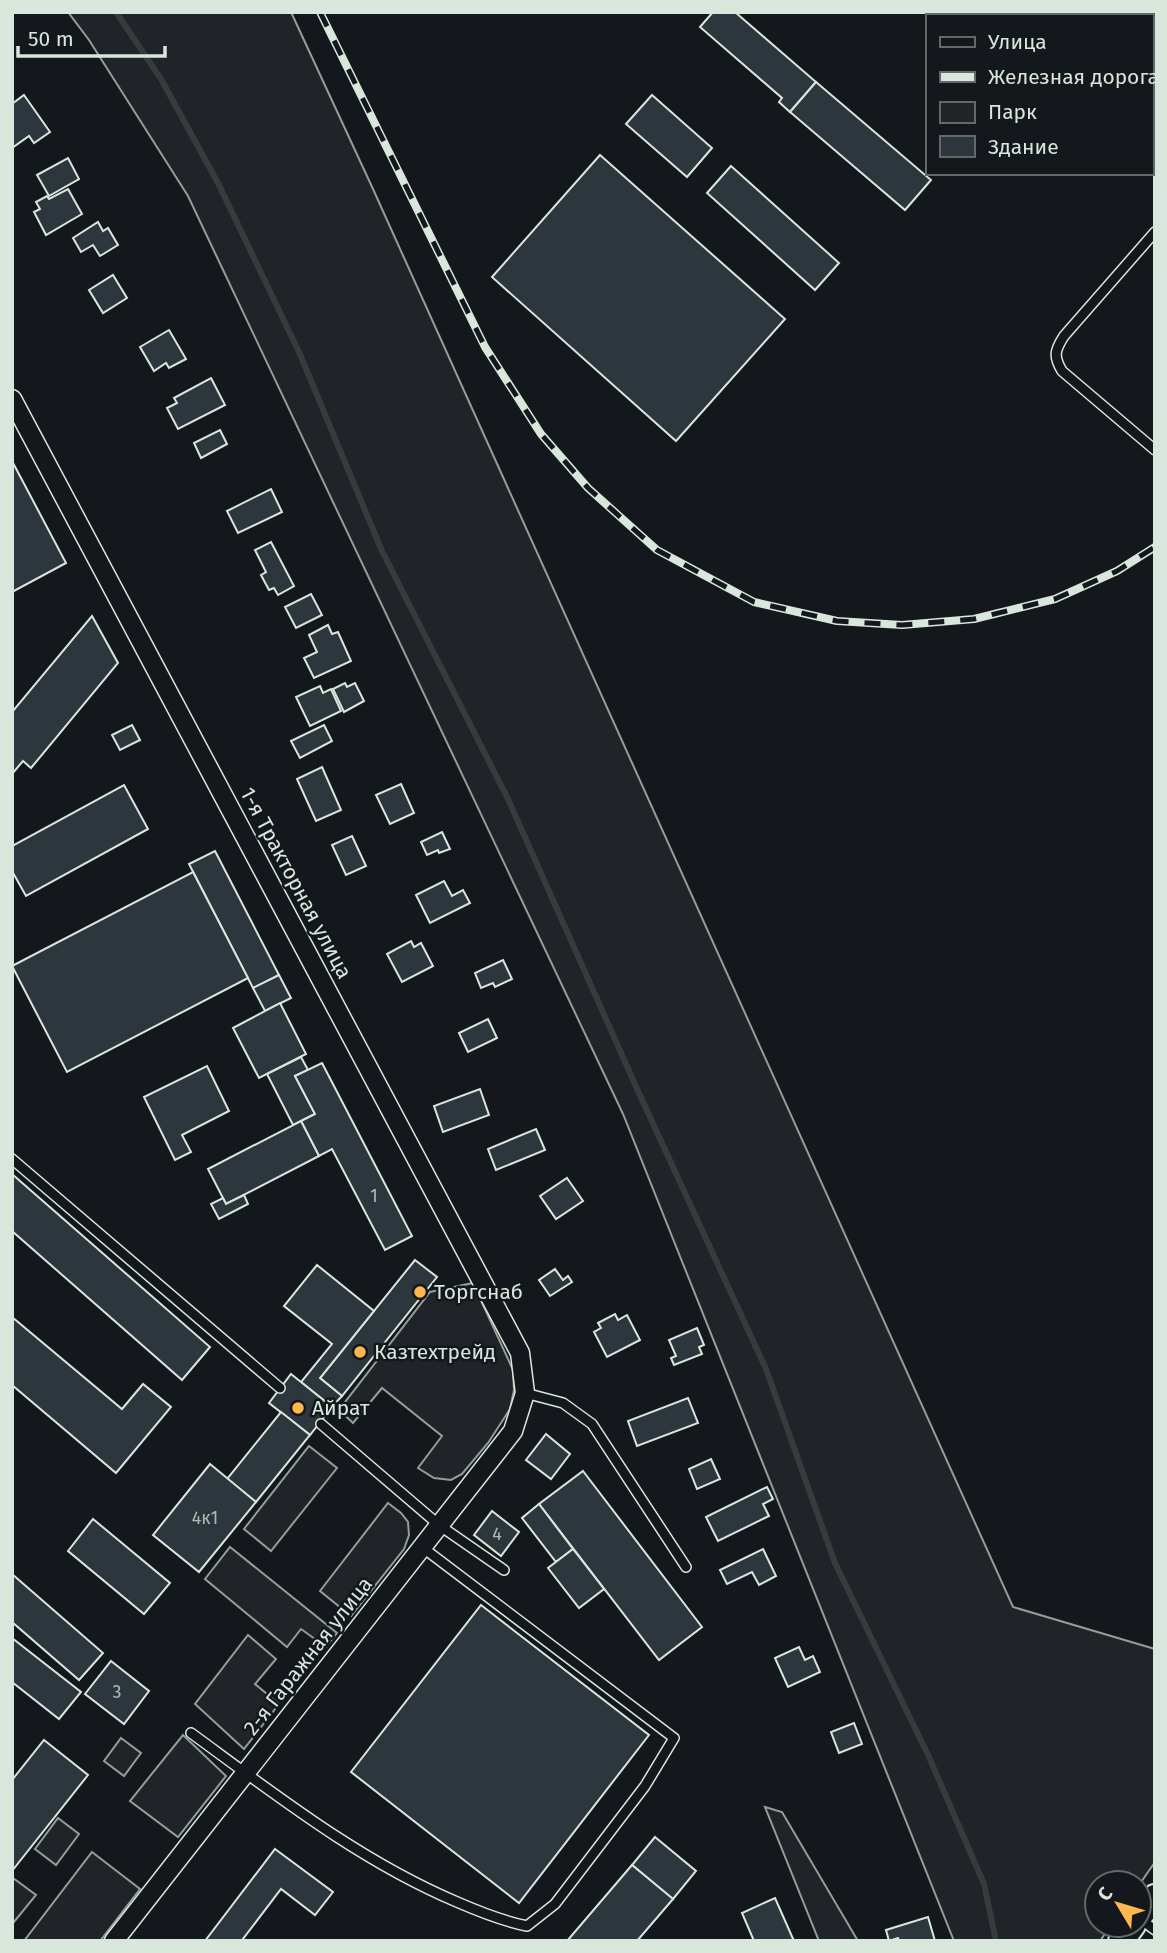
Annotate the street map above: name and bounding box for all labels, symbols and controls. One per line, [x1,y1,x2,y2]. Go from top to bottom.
scale bar [18,14,164,58]
legend [926,14,1153,175]
text: 50 m [28,26,74,52]
text: Улица [988,29,1047,55]
text: Железная дорога [988,64,1159,90]
text: Парк [988,99,1037,125]
text: Здание [988,134,1059,160]
street label: 1-я Тракторная улица [235,783,357,983]
house number: 1 [370,1185,378,1207]
place label: Торгснаб [434,1279,523,1305]
marker: Торгснаб [412,1284,428,1300]
place label: Казтехтрейд [374,1339,496,1365]
marker: Казтехтрейд [352,1344,368,1360]
place label: Айрат [312,1395,370,1421]
marker: Айрат [290,1400,306,1416]
house number: 4к1 [192,1507,218,1529]
house number: 4 [492,1523,502,1545]
street label: 2-я Гаражная улица [238,1572,378,1740]
house number: 3 [113,1681,121,1703]
north arrow [1083,1869,1153,1939]
text: С [1093,1882,1117,1905]

